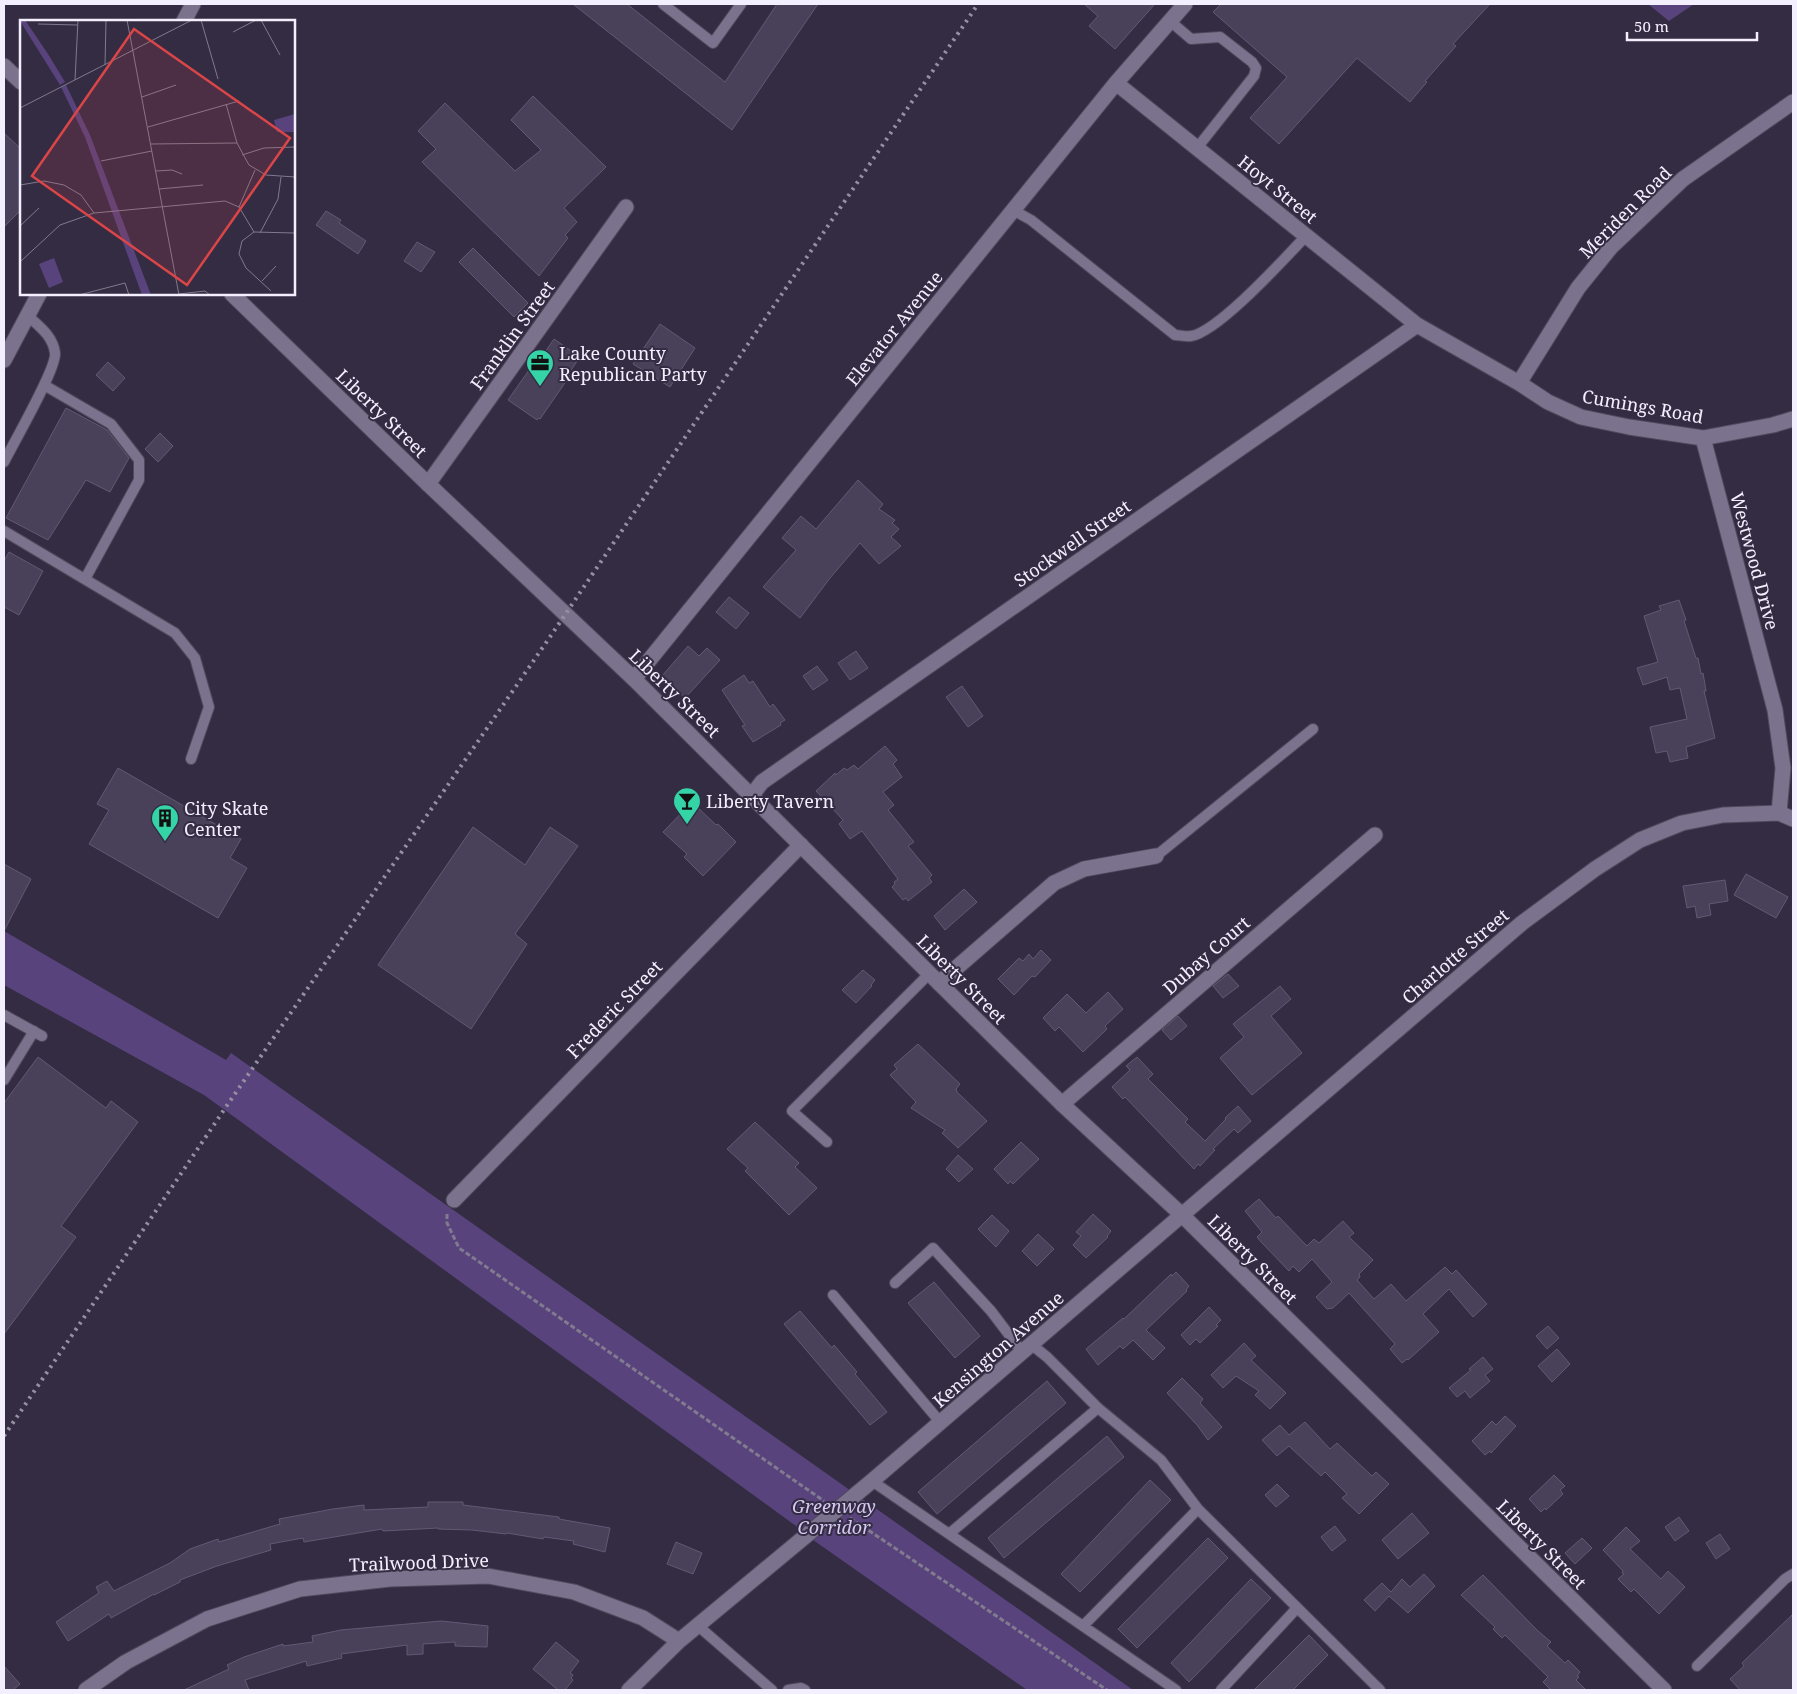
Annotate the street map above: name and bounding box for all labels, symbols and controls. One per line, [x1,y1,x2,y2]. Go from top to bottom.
scale bar [1627,10,1757,42]
text: 50 m [1634,16,1669,36]
inset map [20,20,295,295]
street label: Hoyt Street [1233,150,1323,228]
street label: Meriden Road [1574,161,1676,263]
street label: Elevator Avenue [840,266,948,390]
street label: Franklin Street [464,276,560,394]
place label: Lake County Republican Party [559,341,707,386]
office icon: Lake County Republican Party [525,348,555,387]
street label: Liberty Street [331,364,433,462]
street label: Cumings Road [1580,384,1706,428]
street label: Westwood Drive [1725,490,1785,632]
street label: Stockwell Street [1009,494,1135,592]
street label: Liberty Street [624,644,726,742]
bar icon: Liberty Tavern [672,786,702,825]
place label: Liberty Tavern [706,789,834,813]
place label: City Skate Center [184,796,268,841]
building icon: City Skate Center [150,803,180,842]
street label: Charlotte Street [1396,903,1514,1009]
street label: Dubay Court [1157,911,1255,999]
street label: Liberty Street [912,929,1012,1029]
street label: Frederic Street [561,955,667,1063]
street label: Liberty Street [1203,1209,1303,1309]
street label: Kensington Avenue [927,1285,1069,1413]
park label: Greenway Corridor [792,1494,876,1539]
street label: Liberty Street [1492,1494,1592,1594]
street label: Trailwood Drive [349,1548,489,1576]

